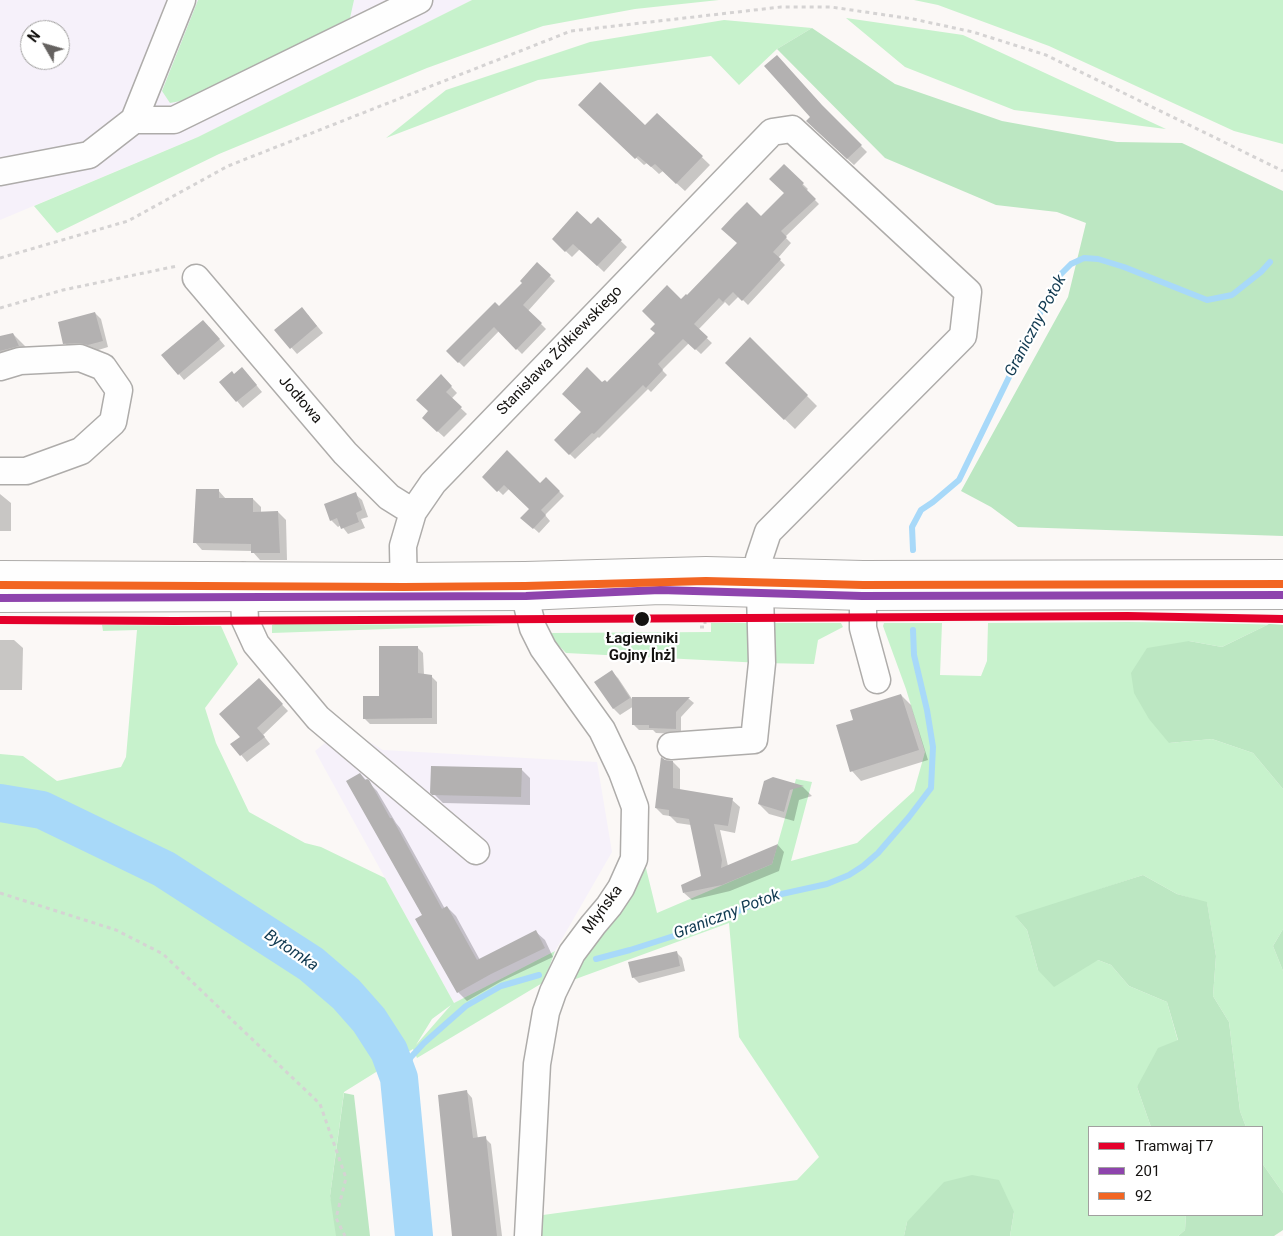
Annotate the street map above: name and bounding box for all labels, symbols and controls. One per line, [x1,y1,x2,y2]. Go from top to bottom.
north arrow [20,20,70,70]
text: N [25,28,43,45]
water label: Graniczny Potok [1001,272,1071,380]
street label: Stanisława Żółkiewskiego [493,283,627,419]
street label: Jodłowa [274,372,326,428]
marker: Łagiewniki Gojny [nż] [633,610,651,628]
place label: Łagiewniki Gojny [nż] [606,630,678,665]
street label: Młyńska [579,882,627,938]
water label: Graniczny Potok [671,886,783,944]
water label: Bytomka [260,926,322,976]
legend [1088,1126,1263,1216]
text: Tramwaj T7 [1135,1137,1213,1155]
text: 201 [1135,1162,1160,1180]
text: 92 [1135,1187,1152,1205]

